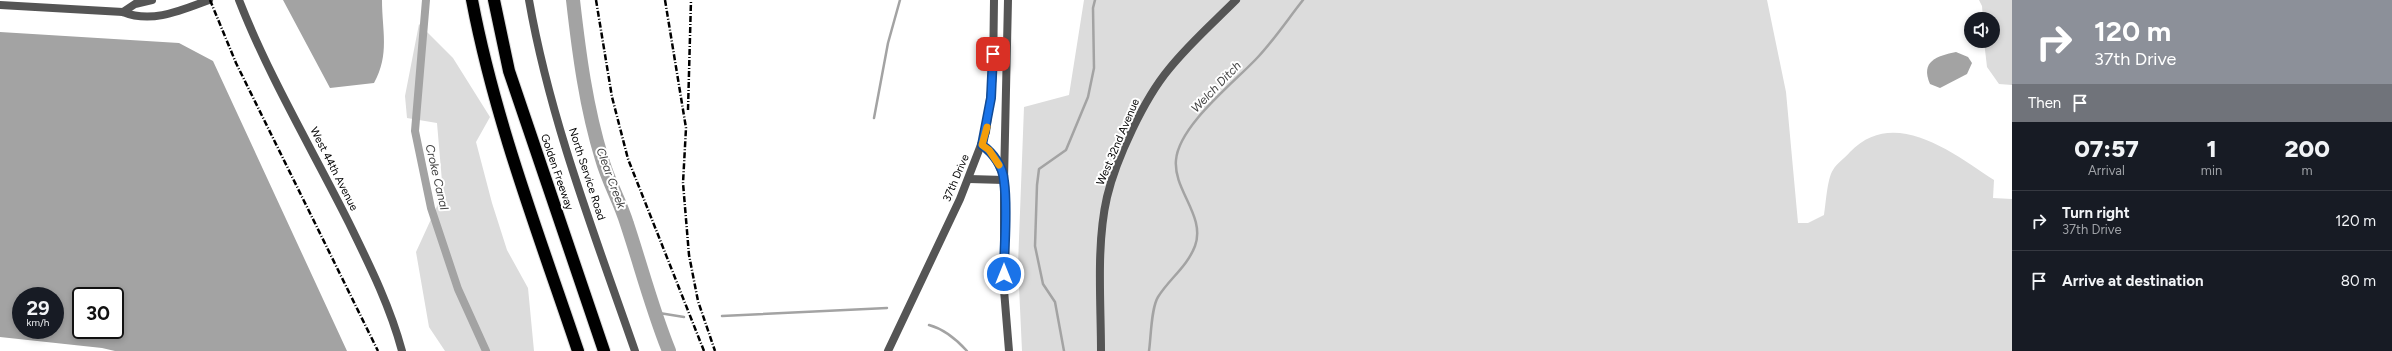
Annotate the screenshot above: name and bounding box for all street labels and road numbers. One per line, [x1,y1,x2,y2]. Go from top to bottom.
street label: West 32nd Avenue [1094,97,1142,187]
street label: West 44th Avenue [307,125,361,213]
street label: North Service Road [566,126,608,222]
street label: Golden Freeway [538,132,576,212]
street label: 37th Drive [940,152,972,204]

